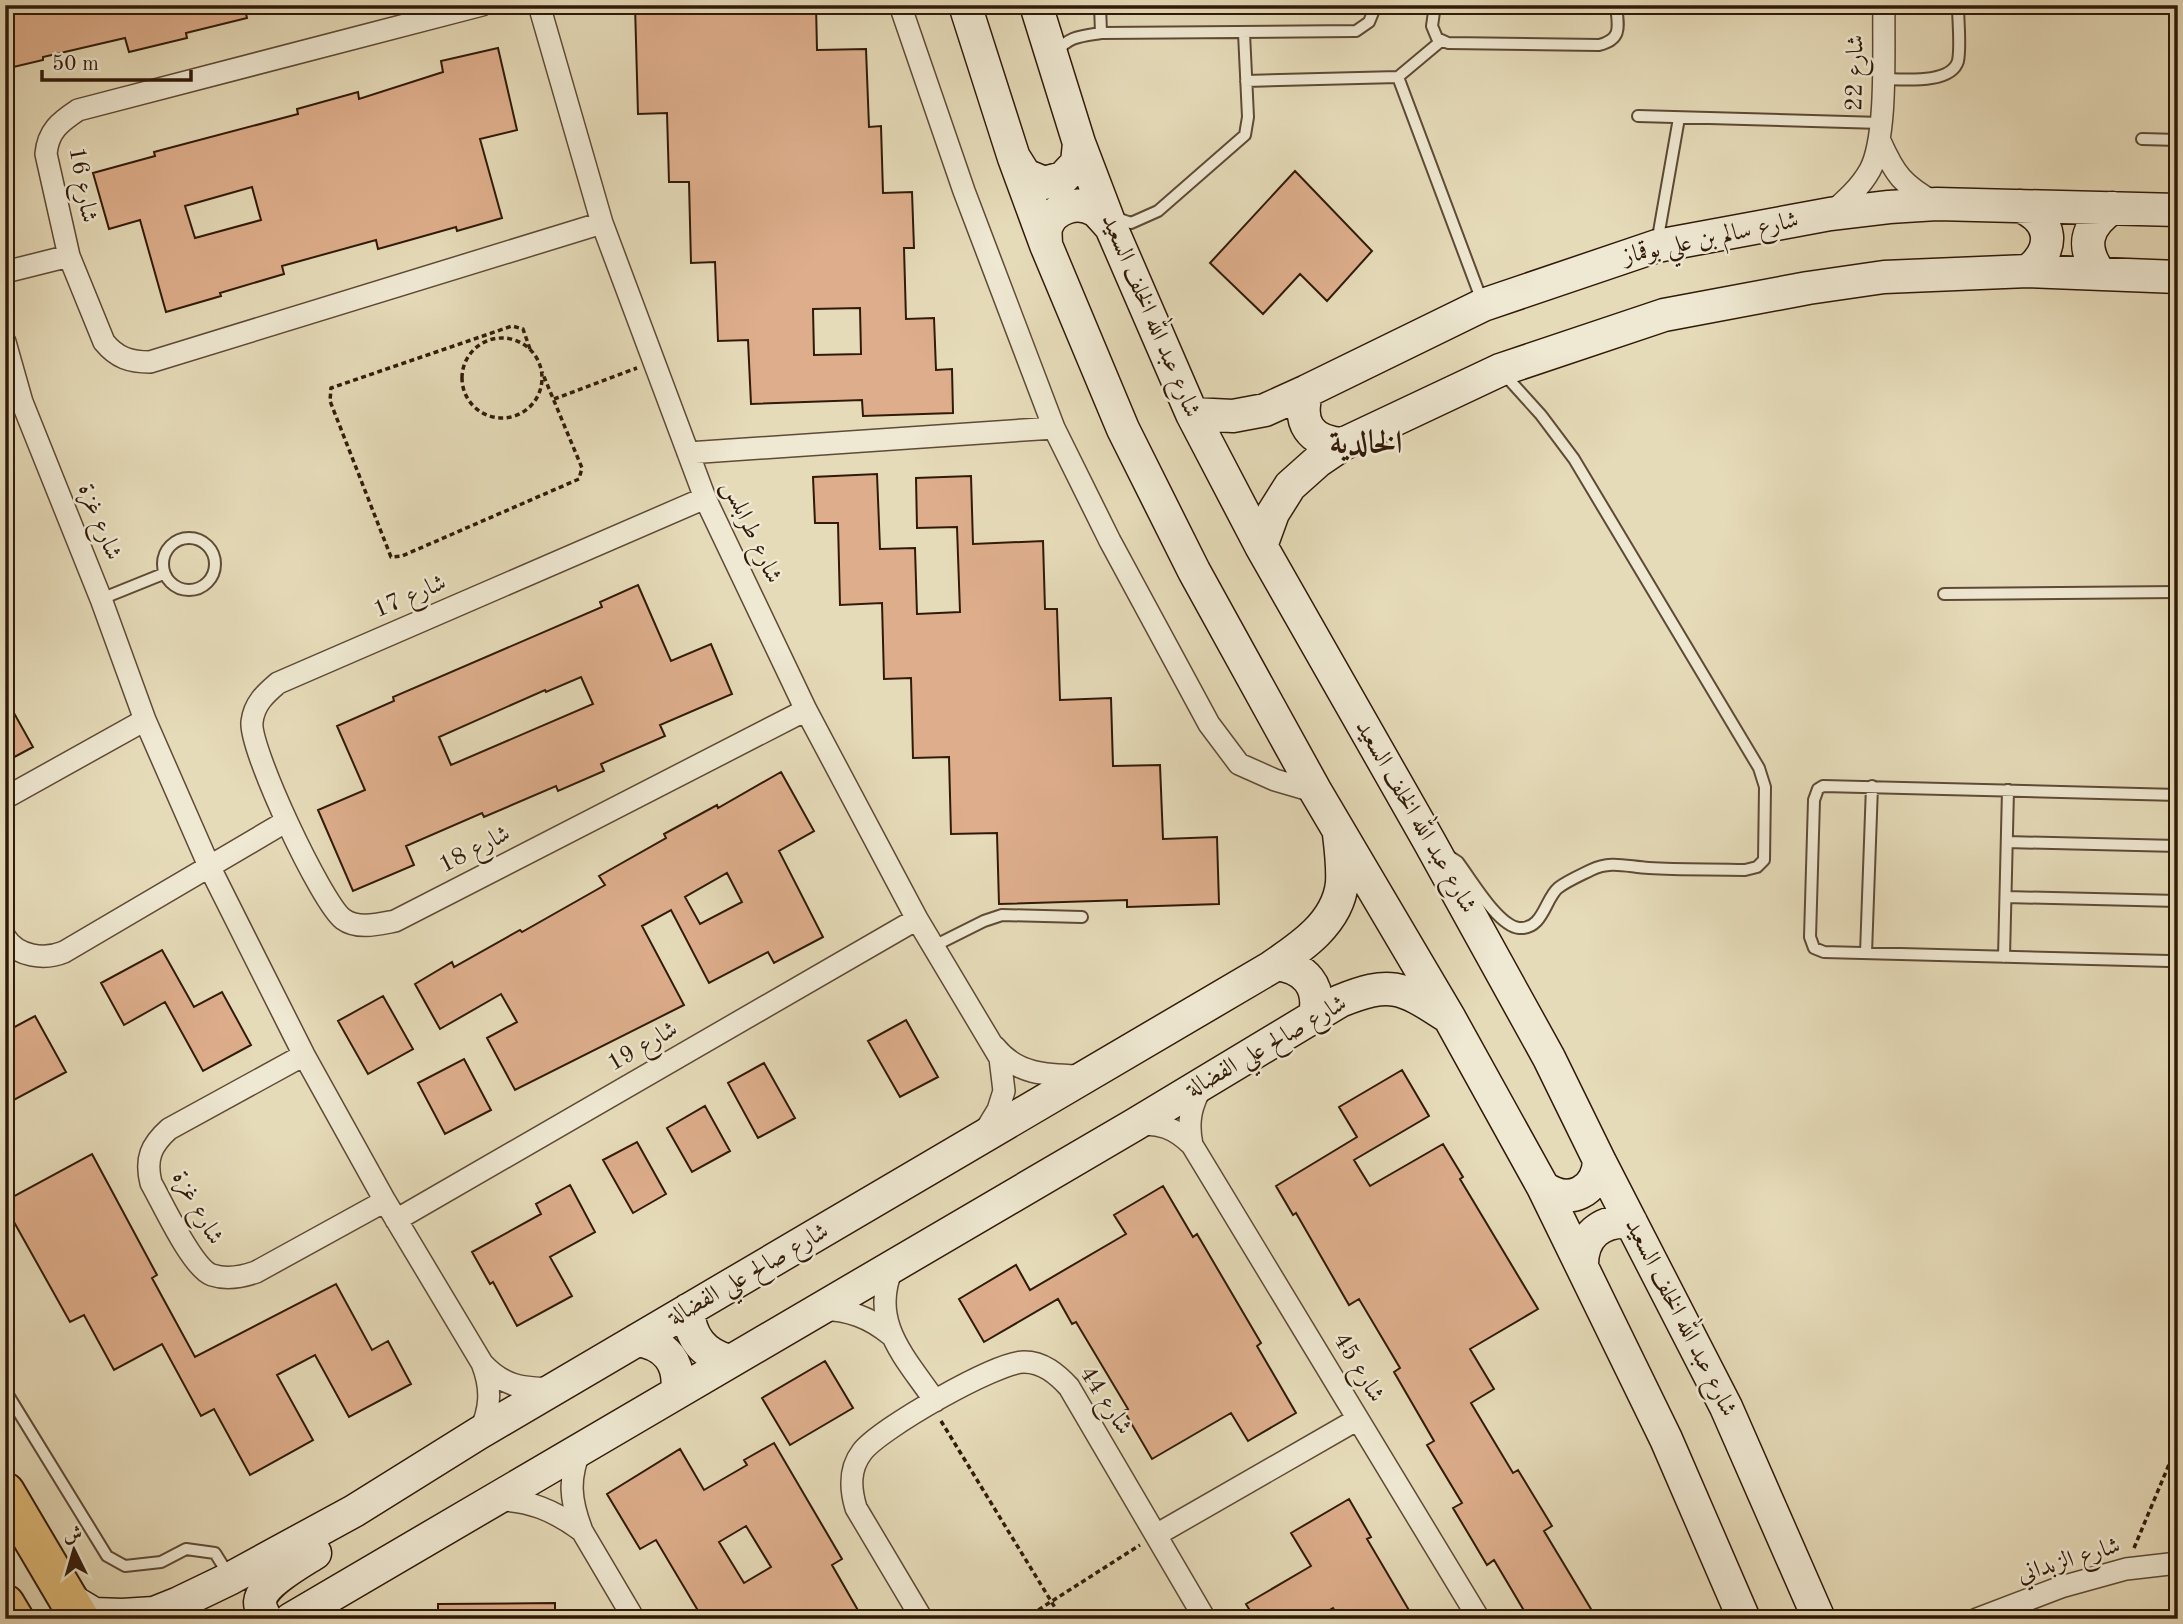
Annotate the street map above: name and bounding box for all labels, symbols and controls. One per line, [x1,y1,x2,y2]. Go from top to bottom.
street label: شارع 22 [1843,35,1875,111]
scale bar [42,38,191,82]
text: 50 m [52,54,99,75]
street label: شارع 16 [58,145,100,226]
street label: شارع عبد الله الخلف السعيد [1091,207,1212,423]
street label: شارع سالم بن علي بوقماز [1619,207,1803,279]
district label: الخالدية [1330,428,1402,462]
street label: شارع طرابلس [711,477,785,590]
street label: شارع غزة [67,480,125,566]
street label: شارع 17 [370,571,452,628]
street label: شارع عبد الله الخلف السعيد [1345,712,1488,920]
street label: شارع 18 [436,822,517,883]
street label: شارع صالح علي الفضالة [1182,991,1356,1111]
street label: شارع 19 [604,1018,685,1082]
street label: شارع غزة [162,1167,227,1252]
street label: شارع عبد الله الخلف السعيد [1614,1211,1748,1423]
street label: شارع صالح علي الفضالة [664,1219,838,1339]
street label: شارع 45 [1323,1329,1388,1410]
street label: شارع 44 [1069,1362,1136,1443]
north arrow [38,1516,108,1586]
text: ش [63,1525,83,1546]
street label: شارع الزبداني [2014,1533,2125,1594]

